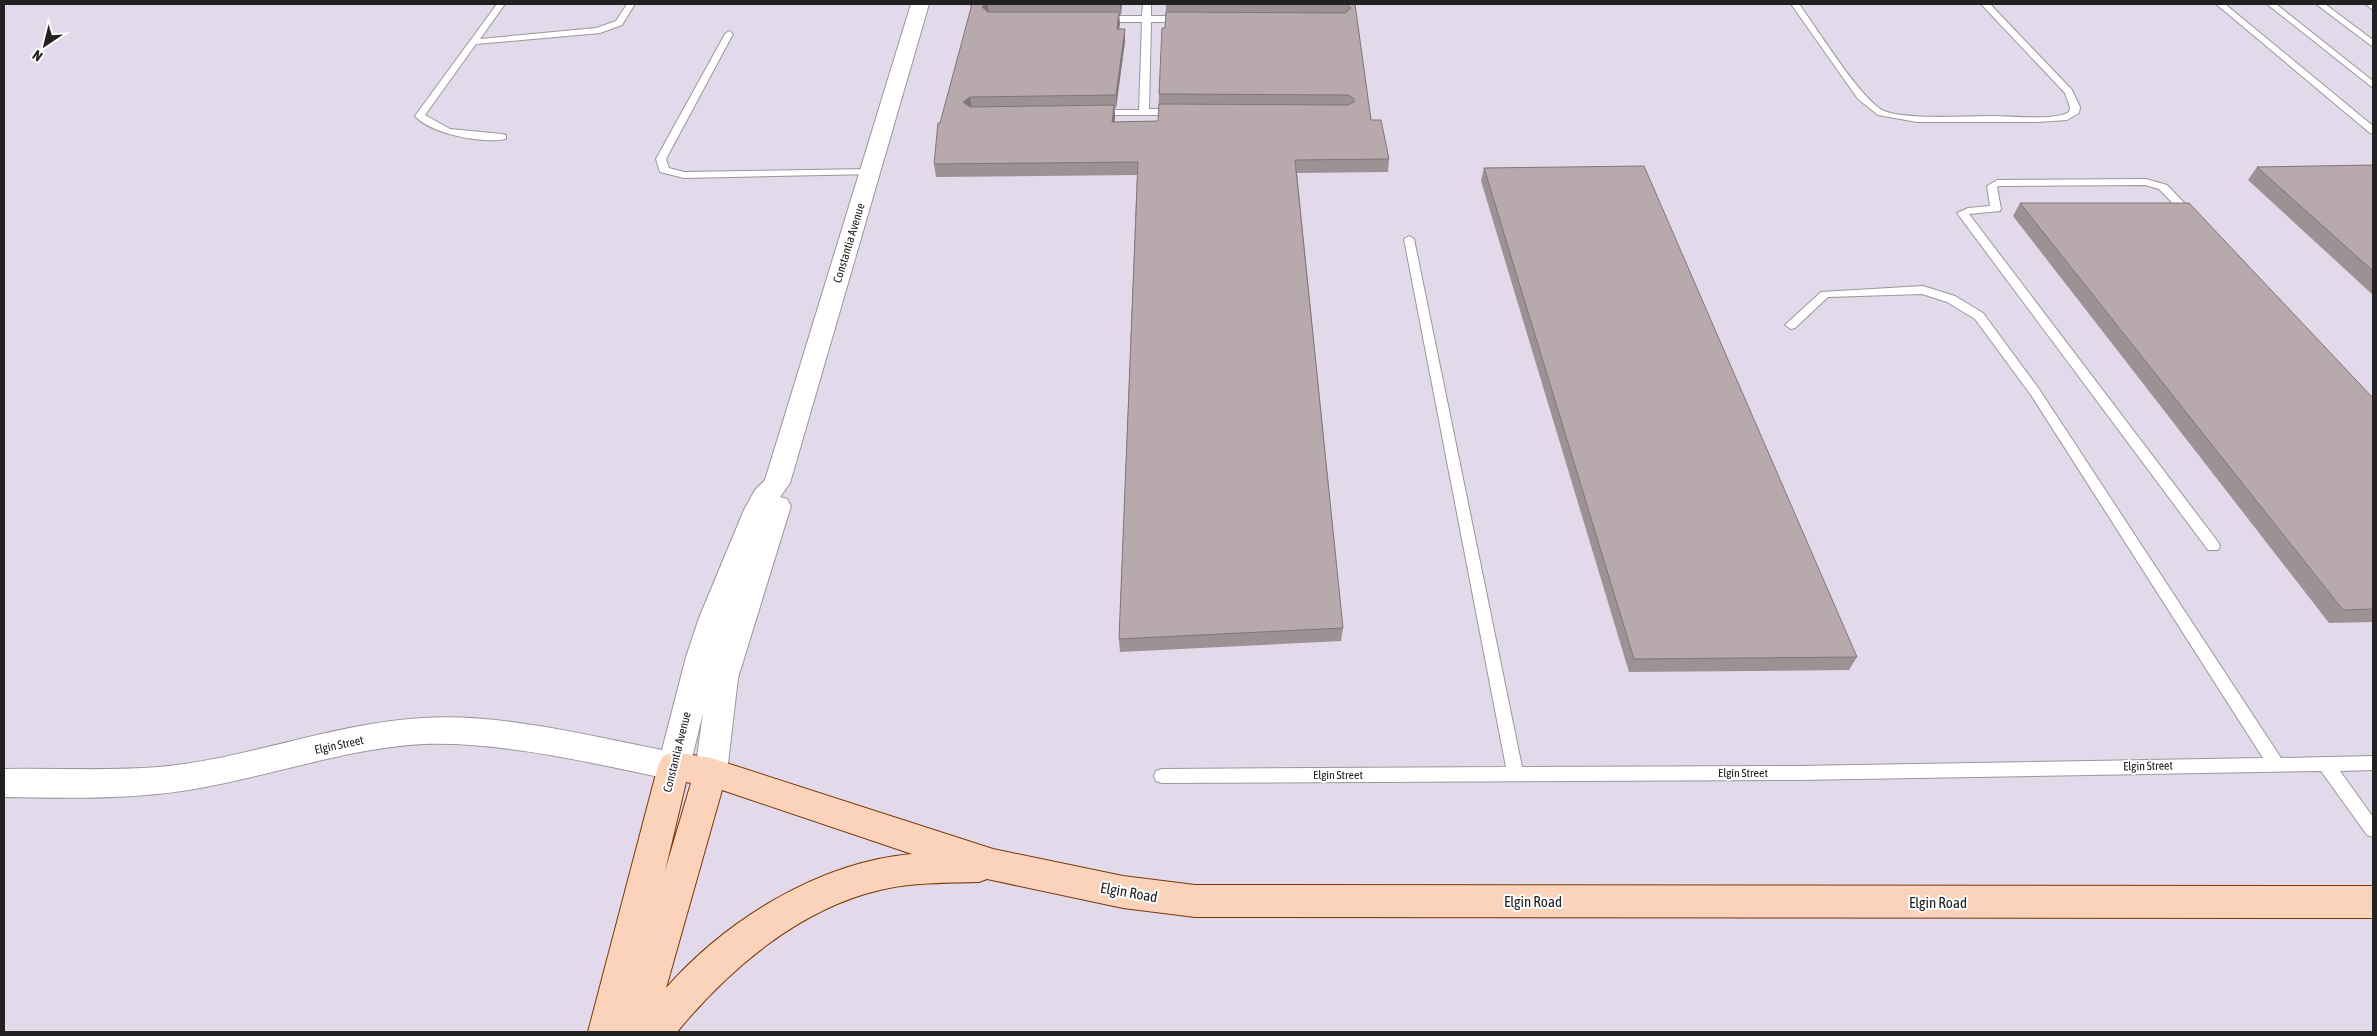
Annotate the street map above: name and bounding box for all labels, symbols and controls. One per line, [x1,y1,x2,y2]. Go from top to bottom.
north arrow [20,20,70,70]
text: N [30,47,46,65]
street label: Constantia Avenue [830,201,868,285]
street label: Constantia Avenue [660,710,694,794]
street label: Elgin Street [313,733,365,757]
street label: Elgin Street [2123,759,2174,773]
street label: Elgin Street [1718,766,1768,780]
street label: Elgin Street [1313,768,1363,782]
street label: Elgin Road [1099,879,1159,905]
street label: Elgin Road [1504,893,1562,910]
street label: Elgin Road [1909,894,1967,911]

